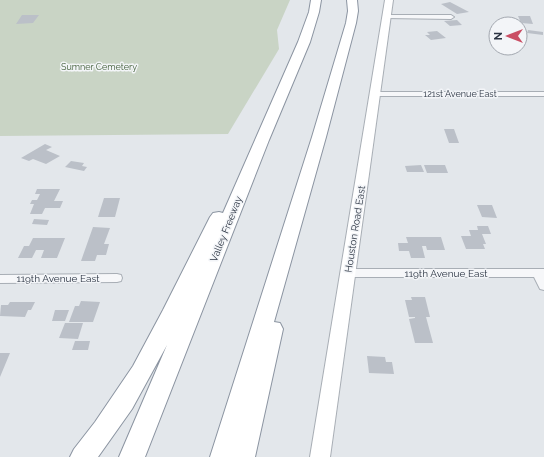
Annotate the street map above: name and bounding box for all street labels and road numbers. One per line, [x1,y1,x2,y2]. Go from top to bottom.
street label: 121st Avenue East [423,89,497,99]
street label: Houston Road East [343,184,367,273]
street label: Valley Freeway [208,194,244,263]
street label: 119th Avenue East [404,268,488,279]
street label: 119th Avenue East [16,273,100,284]

